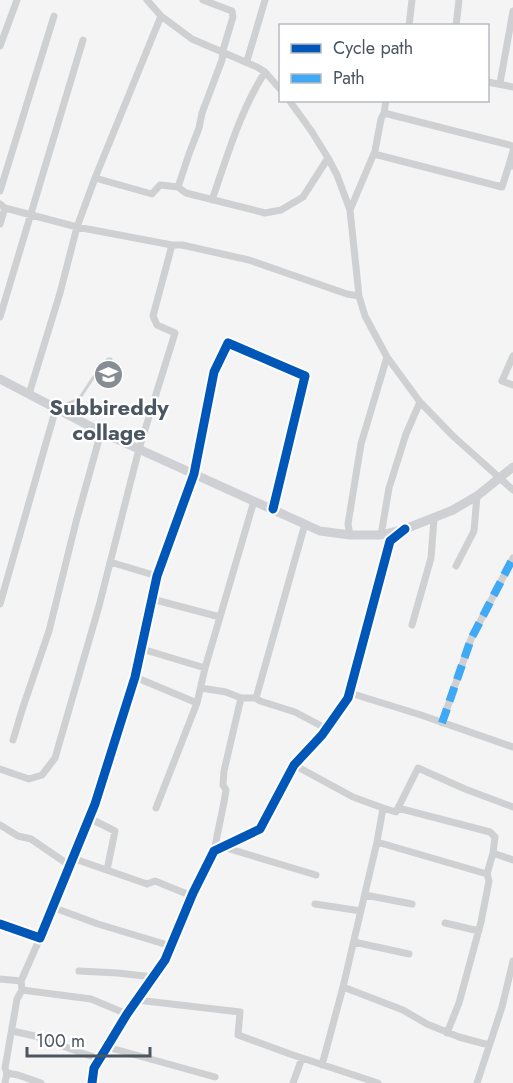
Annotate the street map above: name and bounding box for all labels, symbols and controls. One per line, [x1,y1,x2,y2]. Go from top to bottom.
legend [279,24,489,102]
text: Cycle path [333,35,413,61]
text: Path [333,65,365,91]
school or university icon: Subbireddy collage [93,359,125,391]
place label: Subbireddy collage [49,391,169,448]
scale bar [27,1020,150,1058]
text: 100 m [36,1028,85,1054]

